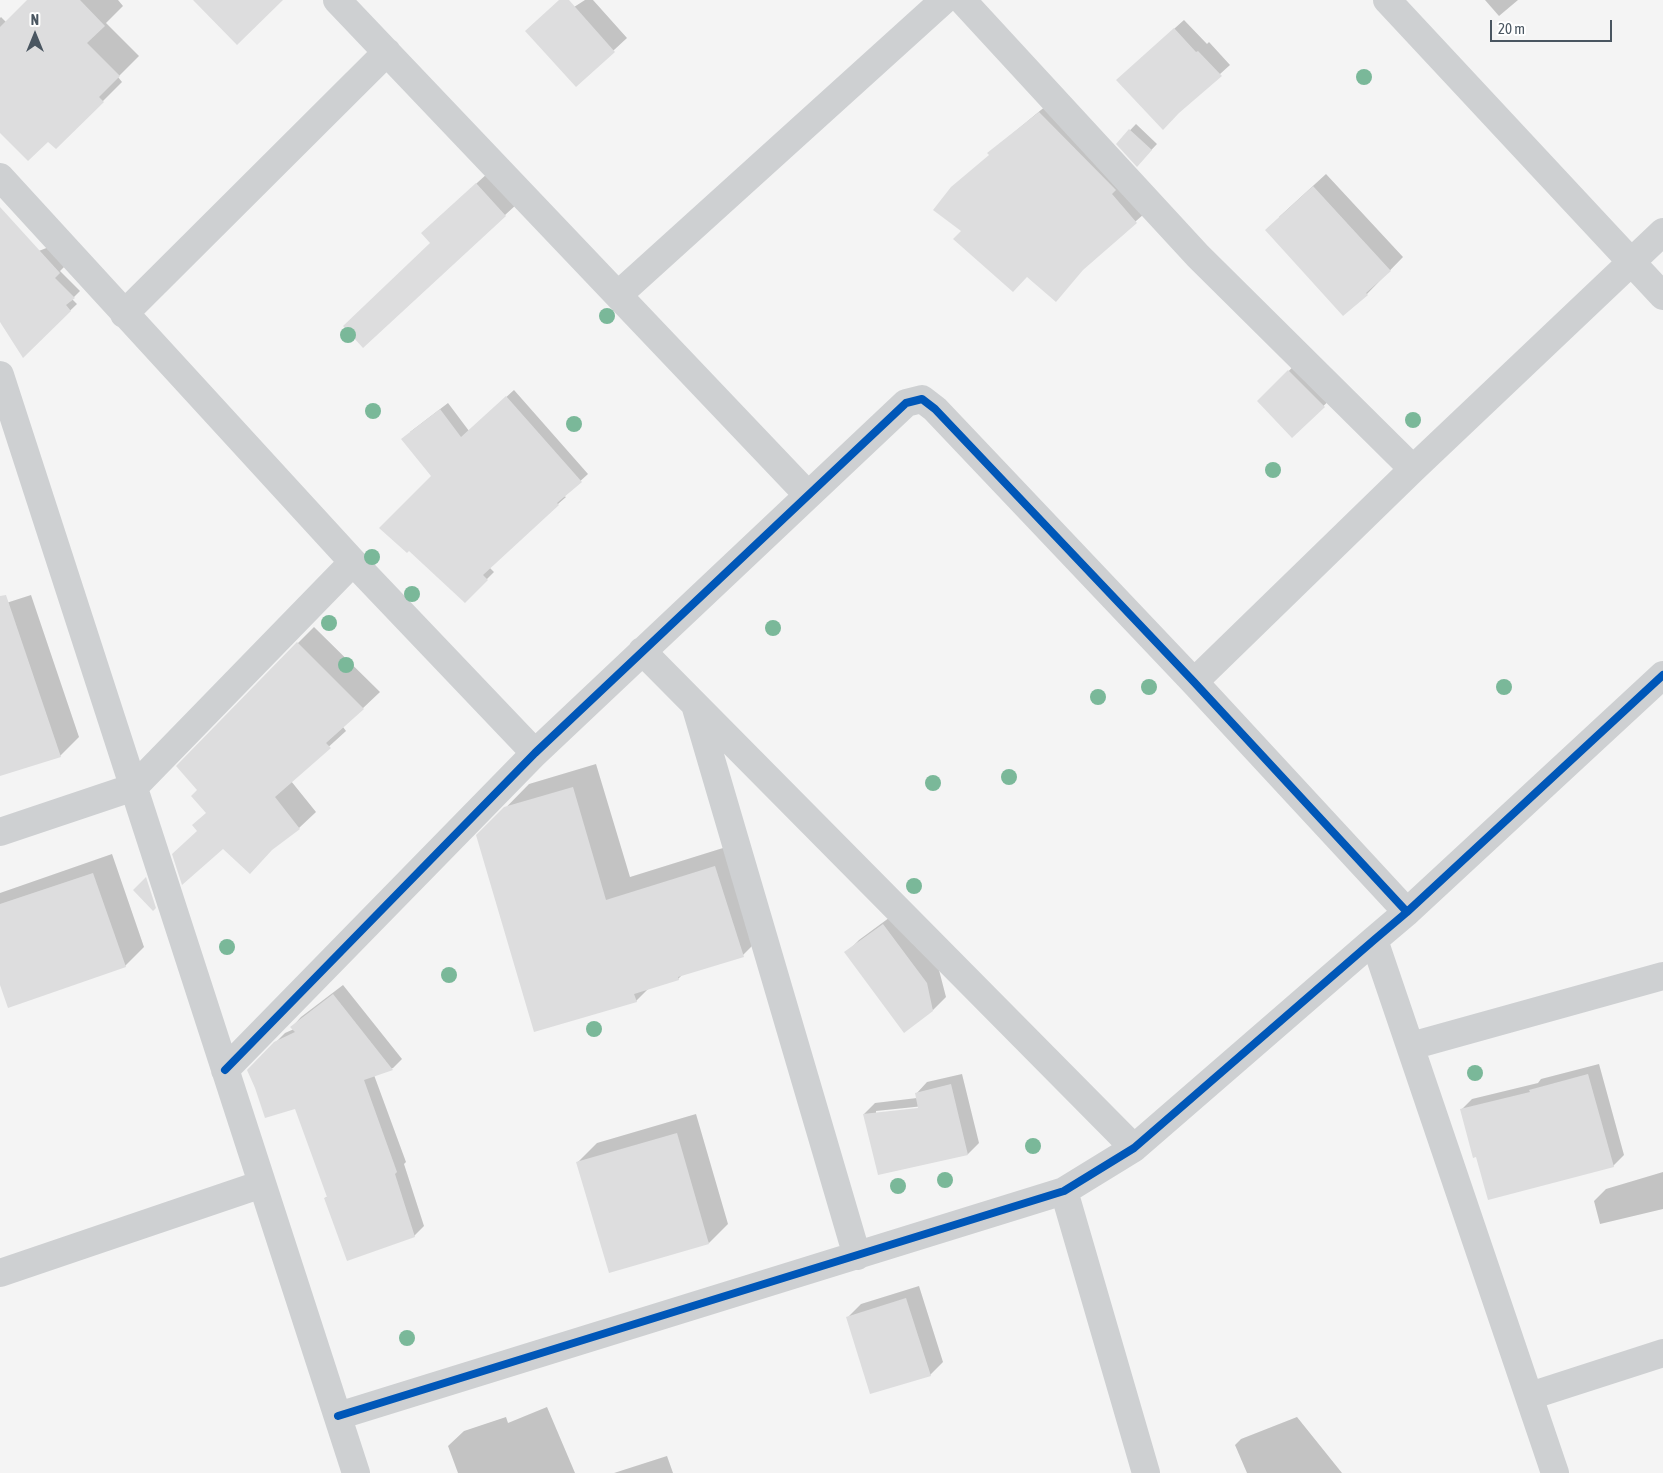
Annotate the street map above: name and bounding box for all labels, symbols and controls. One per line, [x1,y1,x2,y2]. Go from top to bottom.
north arrow [10,10,60,60]
scale bar [1493,10,1616,42]
text: N [31,12,39,28]
text: 20 m [1498,20,1525,37]

